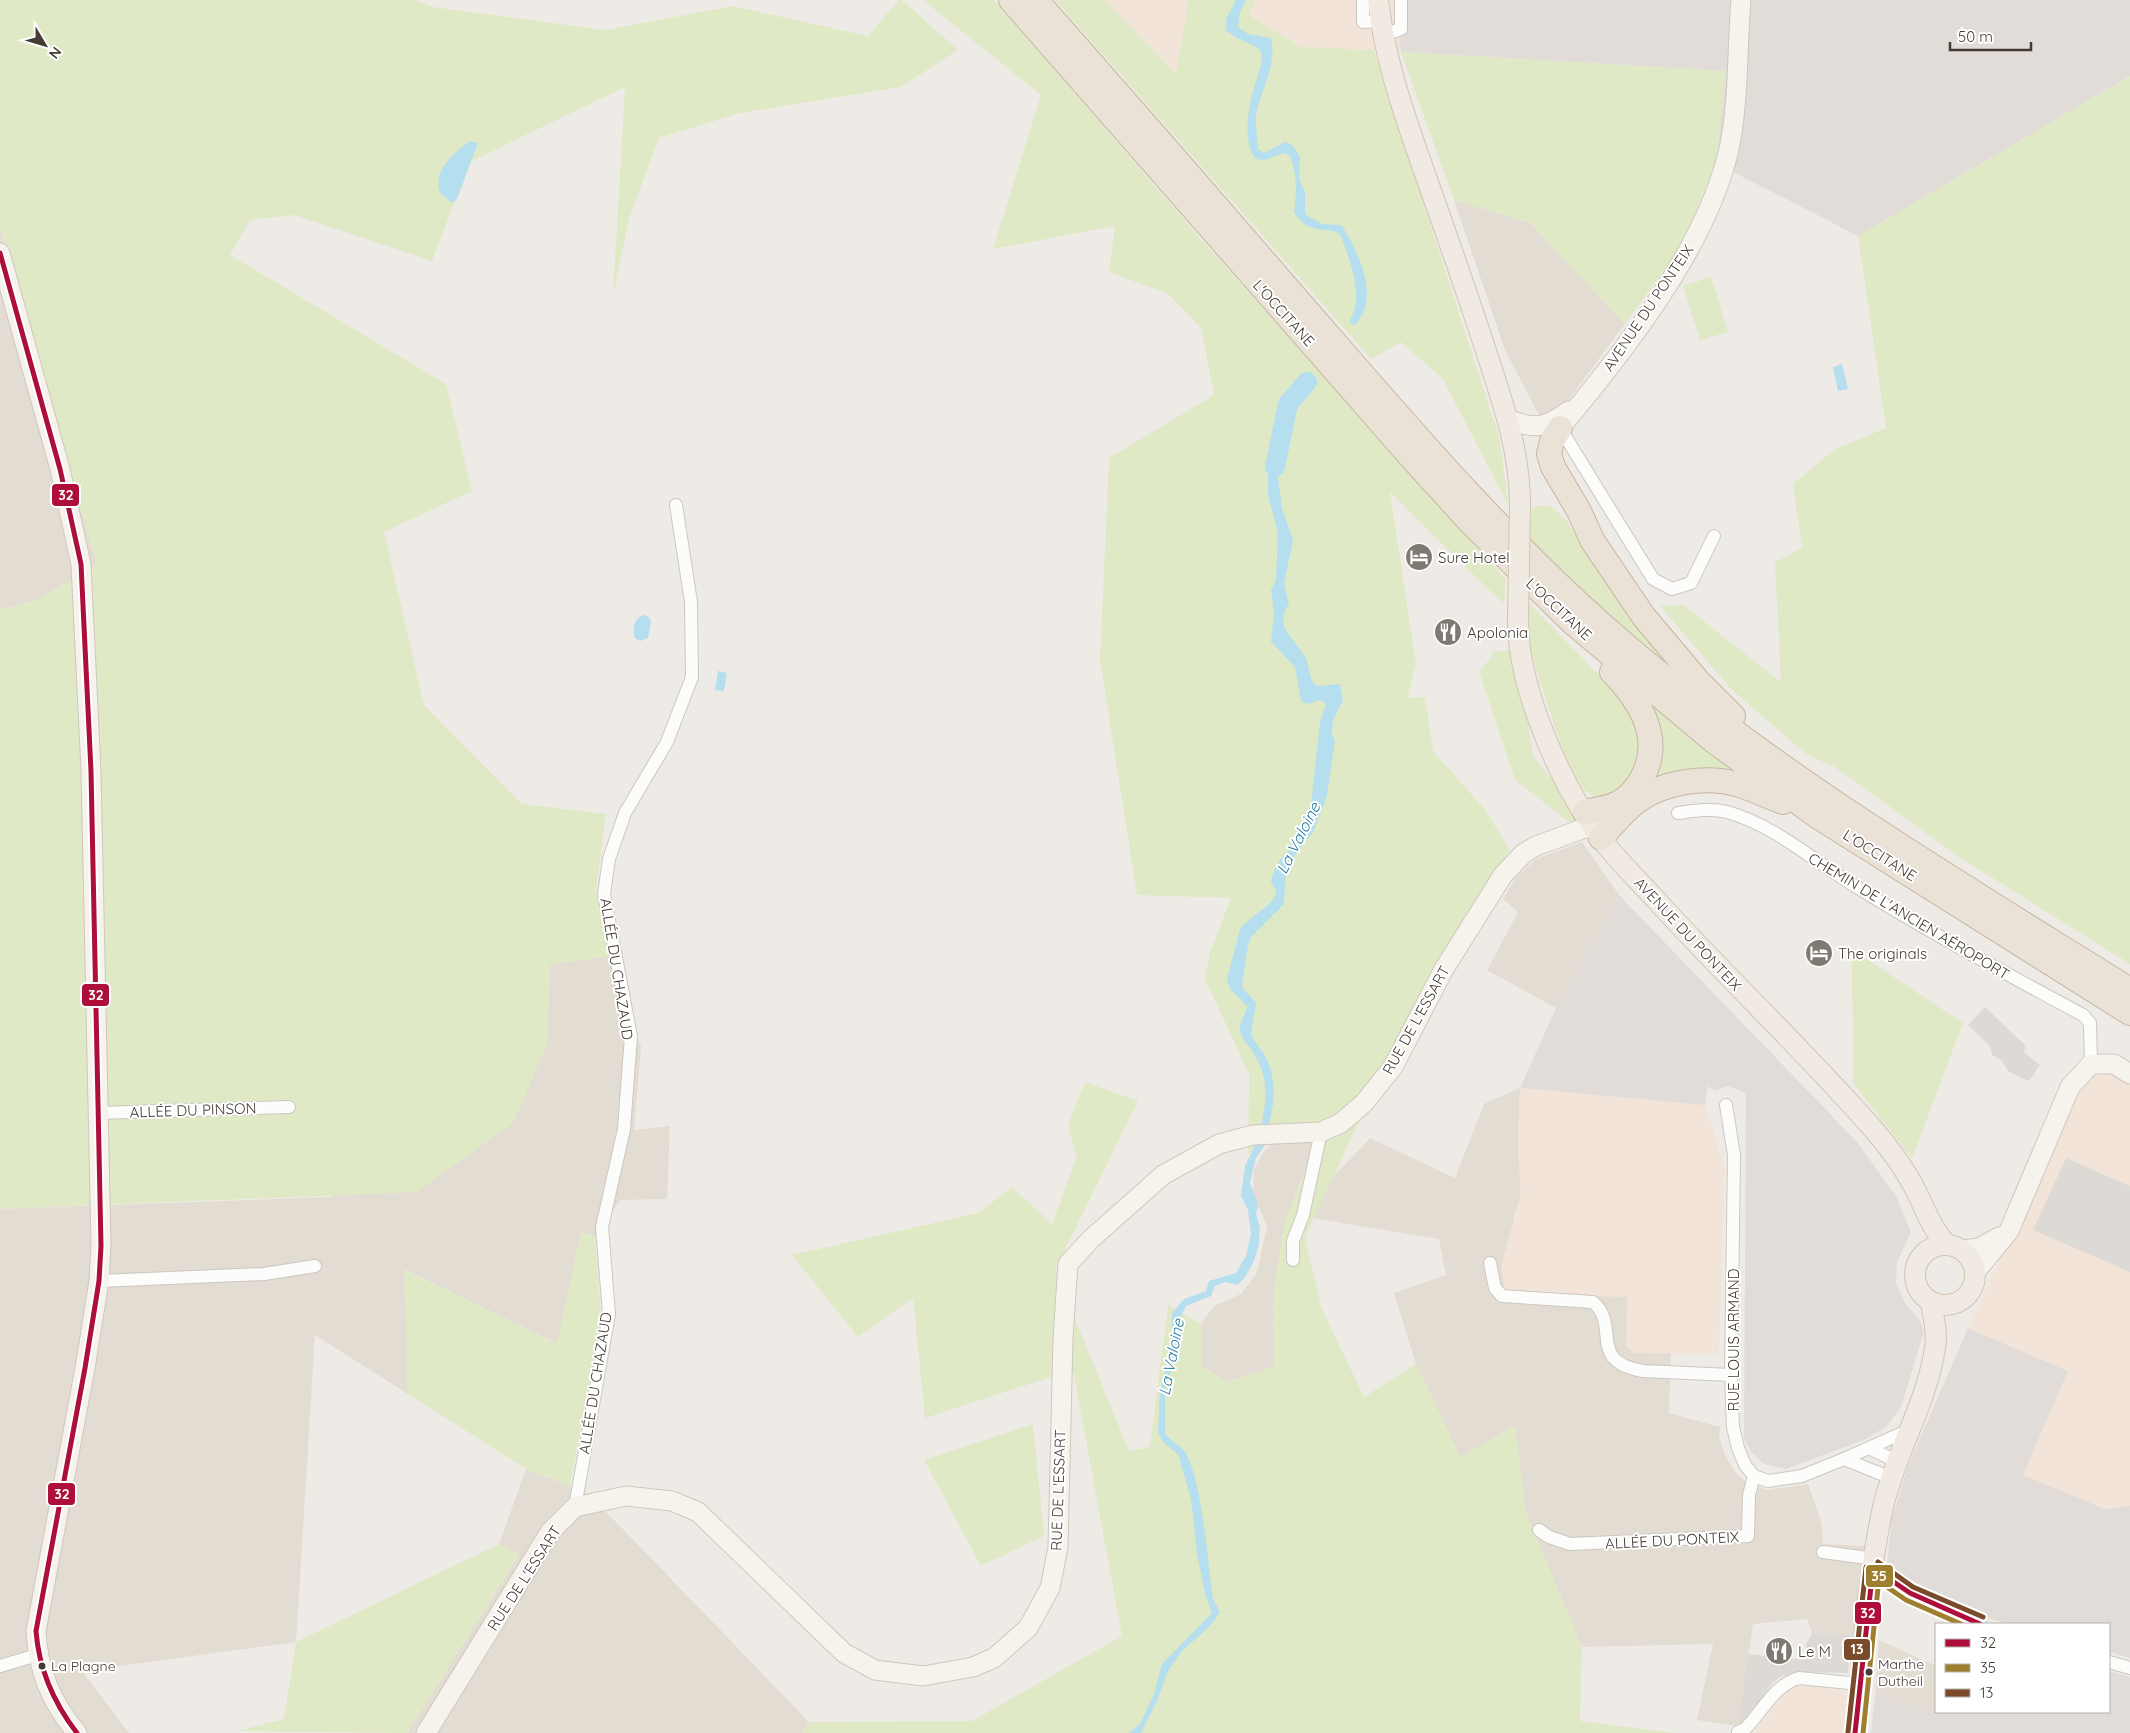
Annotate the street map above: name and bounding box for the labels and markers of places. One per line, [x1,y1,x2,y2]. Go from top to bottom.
hotel icon: Sure Hotel [1404,542,1434,572]
place label: Sure Hotel [1438,548,1510,567]
restaurant icon: Apolonia [1433,617,1463,647]
place label: Apolonia [1467,623,1528,642]
hotel icon: The originals [1804,938,1834,968]
place label: The originals [1838,944,1927,963]
restaurant icon: Le M [1764,1636,1794,1666]
place label: Le M [1798,1642,1831,1661]
place label: Marthe Dutheil [1878,1655,1924,1690]
place label: La Plagne [51,1657,116,1675]
marker: La Plagne [37,1661,47,1671]
marker: Marthe Dutheil [1864,1667,1874,1677]

